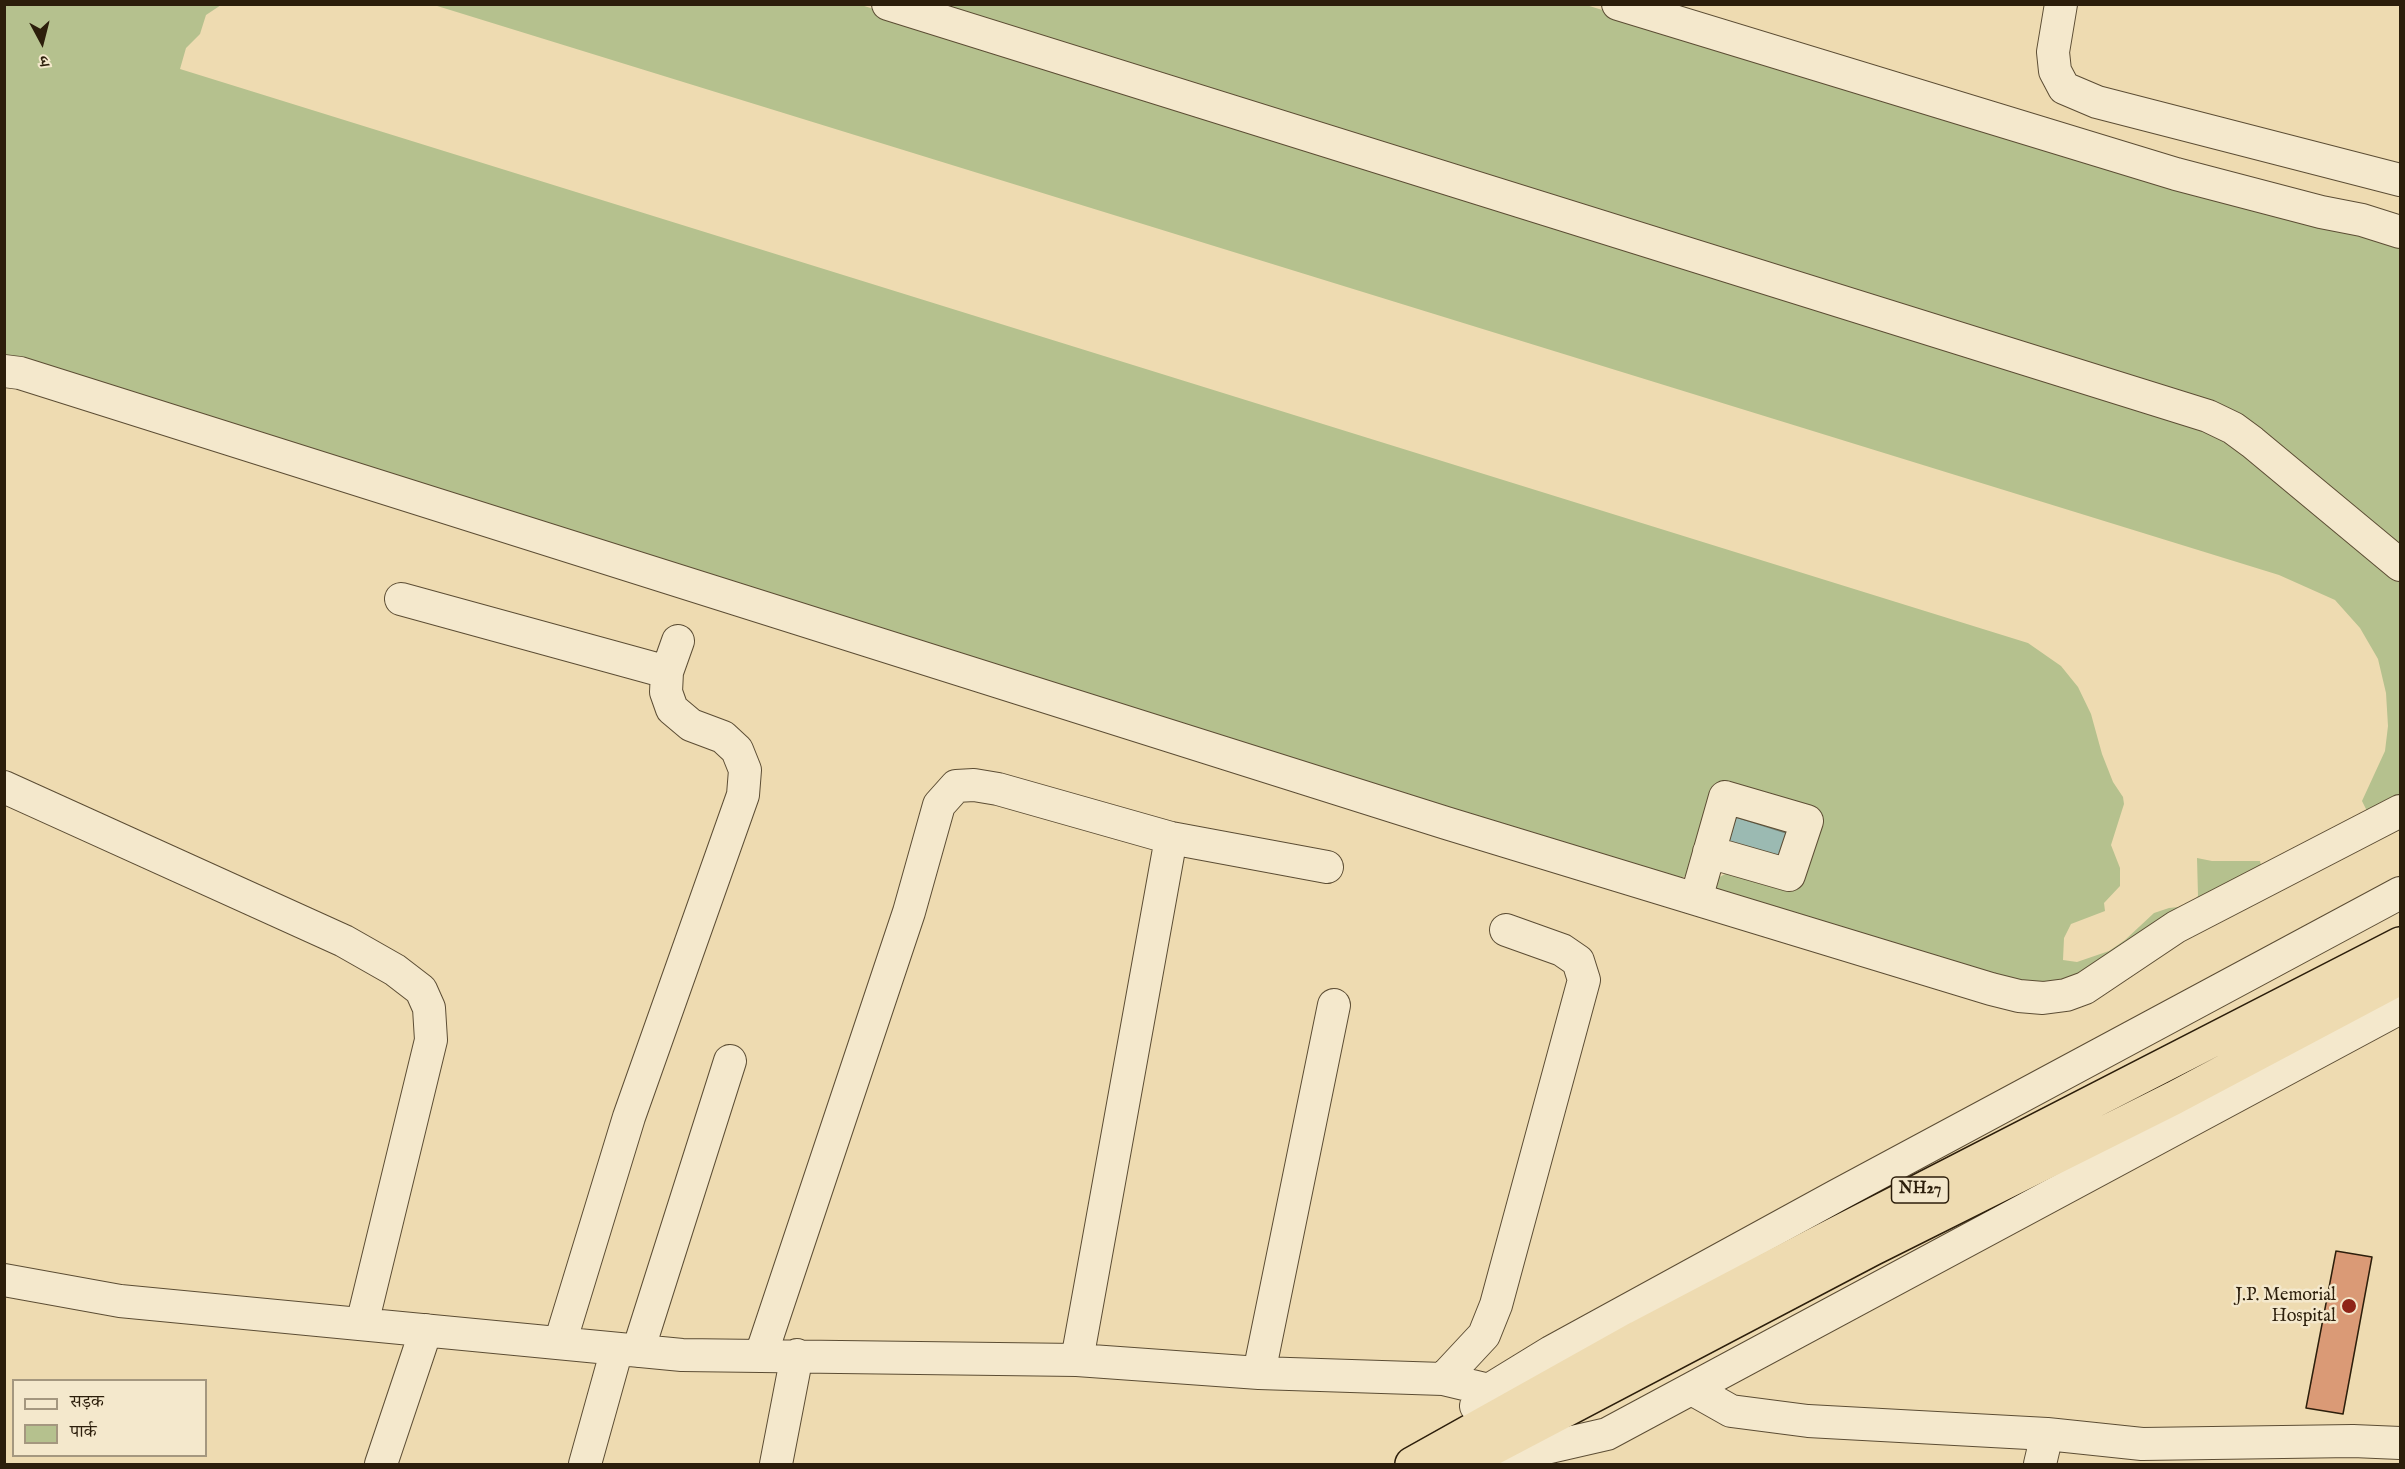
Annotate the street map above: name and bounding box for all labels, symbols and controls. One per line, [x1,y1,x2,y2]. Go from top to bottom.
north arrow [12,12,72,72]
text: उ [39,49,49,70]
road number: NH27 [1892,1177,1948,1203]
place label: J.P. Memorial Hospital [2235,1285,2336,1328]
marker: J.P. Memorial Hospital [2340,1297,2358,1315]
legend [12,1379,207,1457]
text: सड़क [70,1391,104,1414]
text: पार्क [70,1421,97,1444]

